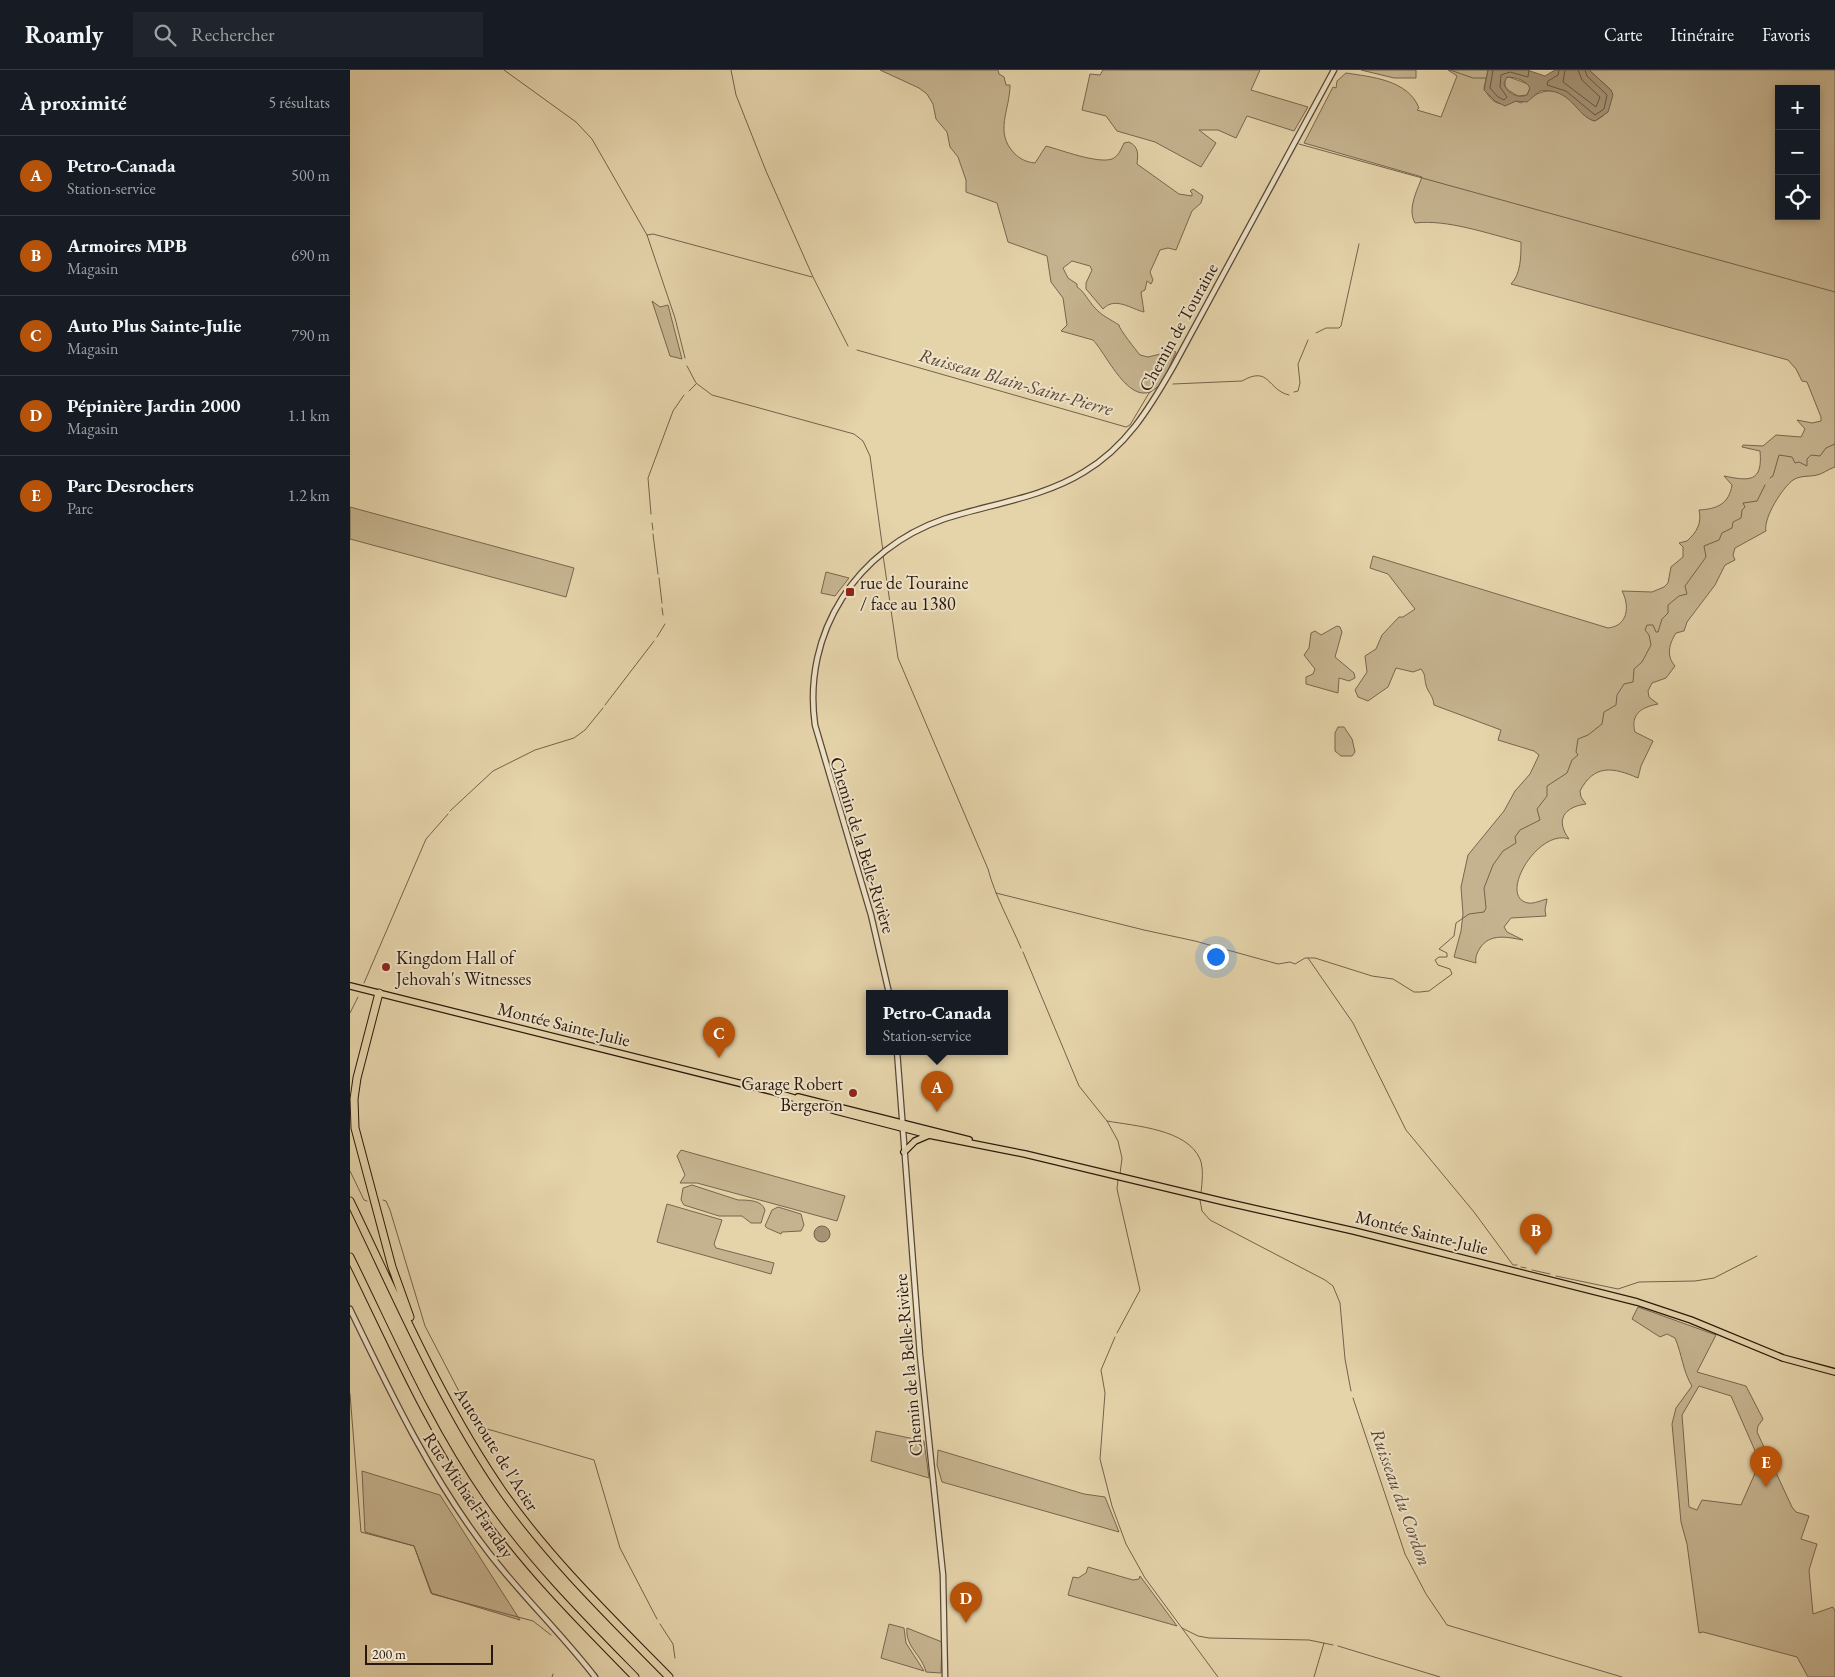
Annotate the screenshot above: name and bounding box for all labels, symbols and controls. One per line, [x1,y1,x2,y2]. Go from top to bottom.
search box [133,12,483,57]
text: Roamly [25,19,103,50]
icon: search [151,21,179,49]
text: Rechercher [191,22,275,47]
text: Carte [1604,23,1643,46]
text: Itinéraire [1671,23,1734,46]
text: Favoris [1762,23,1810,46]
map controls [1775,85,1820,220]
button: + [1775,85,1820,130]
text: À proximité [20,89,127,116]
text: 5 résultats [268,92,330,113]
button: − [1775,130,1820,175]
text: Petro-Canada [67,153,176,178]
text: A [30,165,42,186]
text: 500 m [291,165,330,186]
button: locate [1775,175,1820,220]
text: Station-service [67,178,156,199]
text: Armoires MPB [67,233,187,258]
text: B [31,245,41,266]
text: 690 m [291,245,330,266]
text: Magasin [67,258,118,279]
street label: Chemin de Touraine [1133,259,1223,395]
text: Auto Plus Sainte-Julie [67,313,242,338]
text: C [30,325,42,346]
text: 790 m [291,325,330,346]
text: Magasin [67,338,118,359]
water label: Ruisseau Blain-Saint-Pierre [916,342,1116,422]
text: Pépinière Jardin 2000 [67,393,241,418]
text: D [30,405,42,426]
text: 1.1 km [288,405,330,426]
text: Magasin [67,418,118,439]
text: Parc Desrochers [67,473,194,498]
text: E [31,485,41,506]
text: 1.2 km [288,485,330,506]
text: Parc [67,498,93,519]
place label: rue de Touraine / face au 1380 [860,571,969,615]
marker: rue de Touraine / face au 1380 [844,586,856,598]
street label: Chemin de la Belle-Rivière [825,754,901,936]
your location [1203,944,1229,970]
place label: Kingdom Hall of Jehovah's Witnesses [394,946,531,990]
marker: Kingdom Hall of Jehovah's Witnesses [380,961,392,973]
popup [866,990,1008,1055]
street label: Montée Sainte-Julie [495,996,633,1052]
text: Petro-Canada [883,1000,991,1025]
pin: C [703,1017,735,1058]
text: Station-service [883,1025,971,1046]
pin: A [921,1071,953,1112]
place label: Garage Robert Bergeron [741,1072,843,1116]
marker: Garage Robert Bergeron [847,1087,859,1099]
street label: Montée Sainte-Julie [1353,1204,1491,1260]
pin: B [1520,1214,1552,1255]
street label: Chemin de la Belle-Rivière [889,1273,927,1457]
street label: Autoroute de l'Acier [449,1382,544,1515]
water label: Ruisseau du Cordon [1365,1425,1437,1569]
street label: Rue Michael-Faraday [418,1428,520,1562]
pin: E [1750,1446,1782,1487]
pin: D [950,1582,982,1623]
scale bar [365,1642,492,1665]
text: 200 m [372,1645,406,1663]

